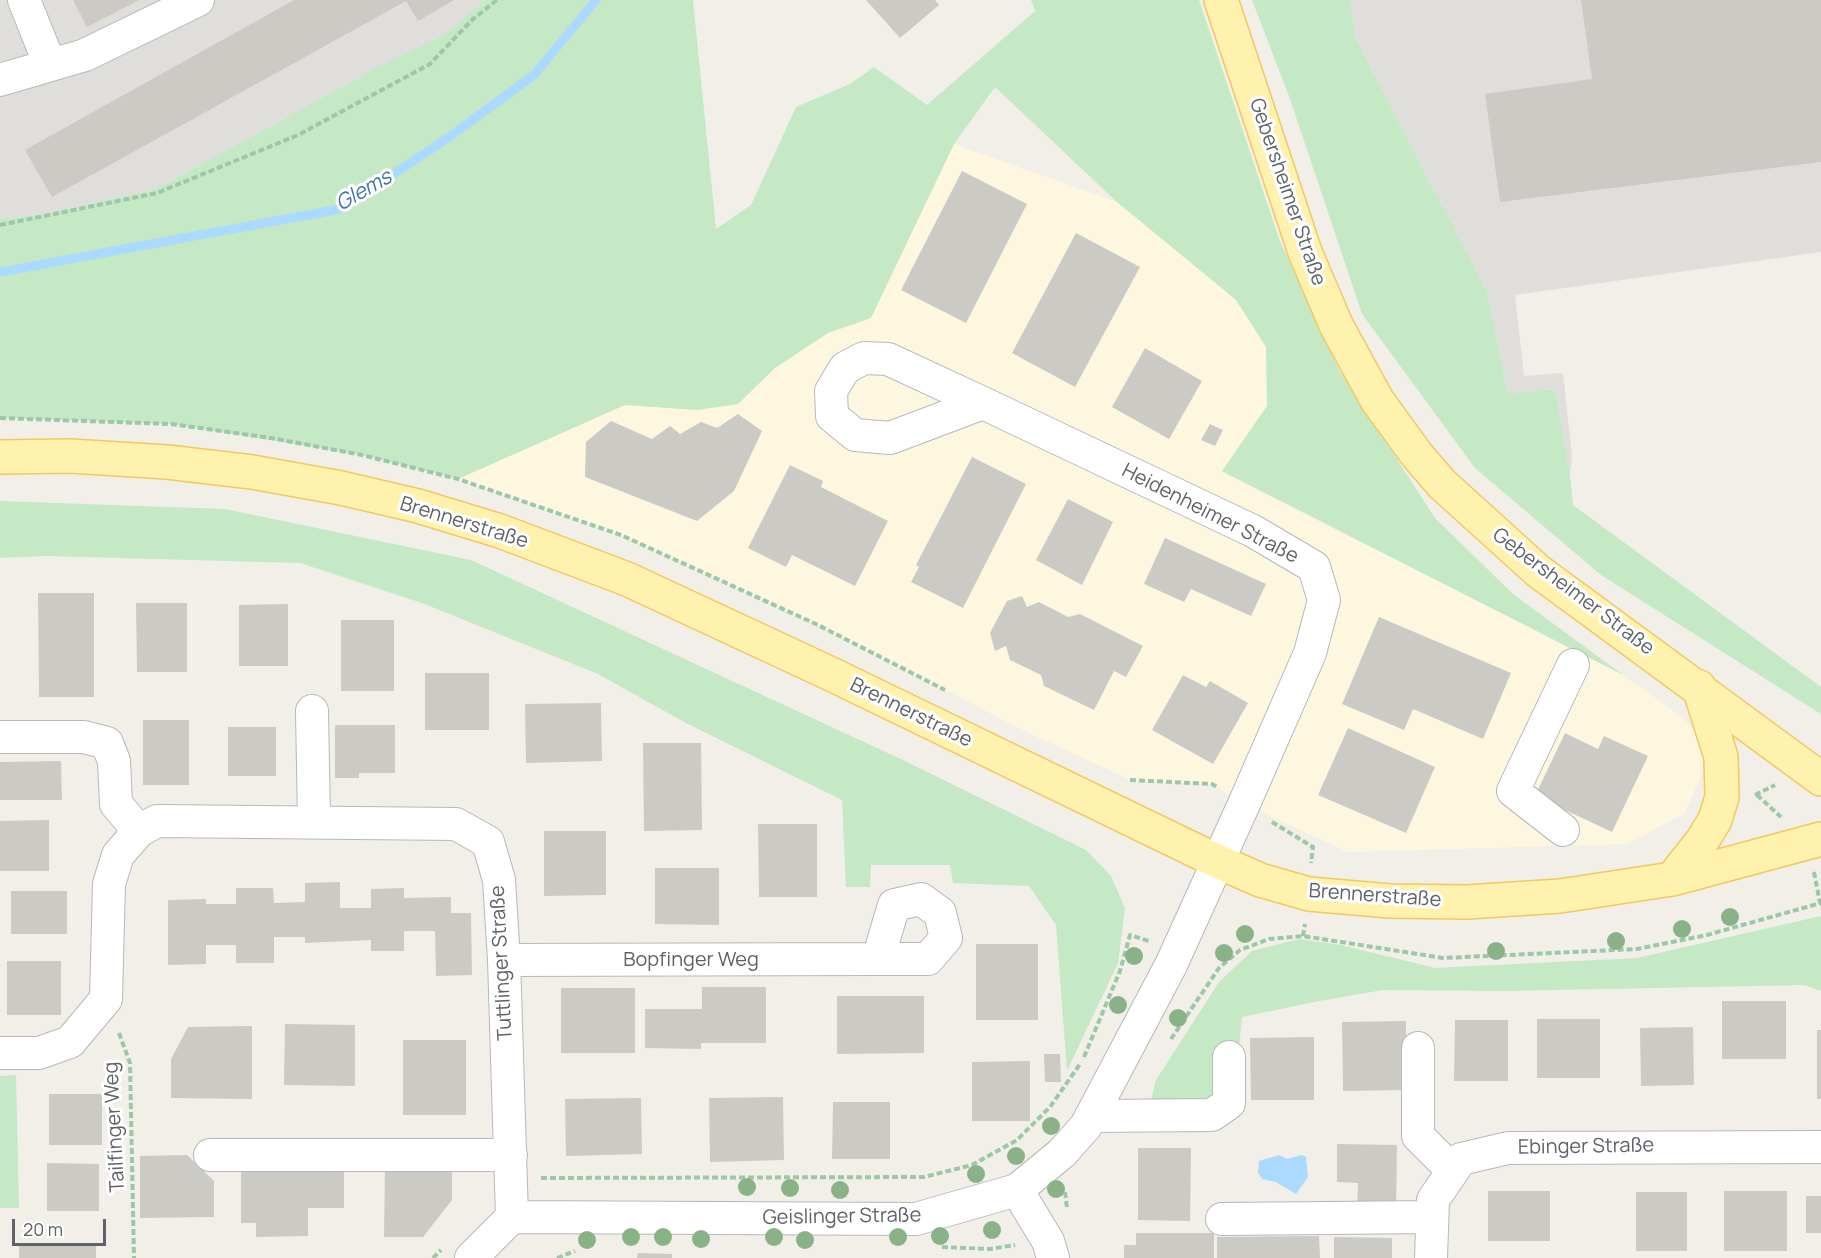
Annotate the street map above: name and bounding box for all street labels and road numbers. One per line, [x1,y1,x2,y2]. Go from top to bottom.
street label: Gebersheimer Straße [1244,95,1330,289]
street label: Heidenheimer Straße [1118,459,1302,569]
street label: Brennerstraße [397,492,531,554]
street label: Gebersheimer Straße [1487,523,1659,661]
street label: Brennerstraße [846,673,976,753]
street label: Brennerstraße [1308,879,1442,913]
street label: Tuttlinger Straße [486,885,518,1041]
street label: Bopfinger Weg [623,948,759,972]
street label: Tailfinger Weg [100,1061,130,1193]
street label: Ebinger Straße [1518,1134,1654,1160]
street label: Geislinger Straße [762,1204,922,1230]

